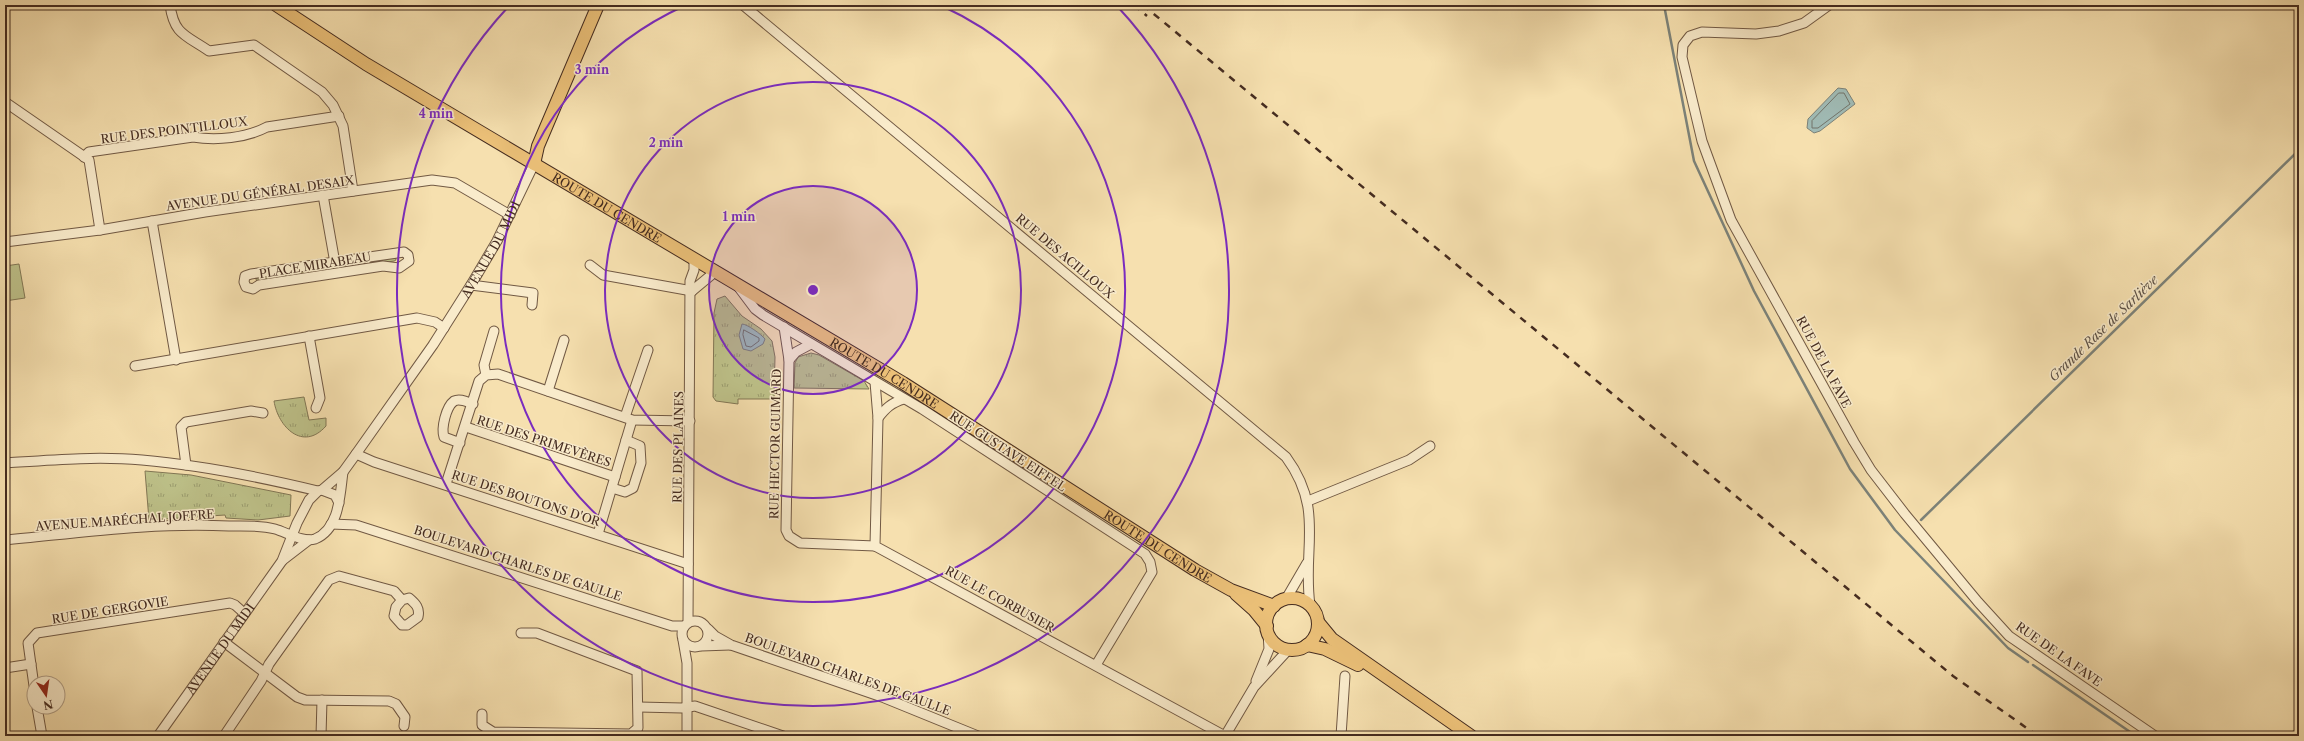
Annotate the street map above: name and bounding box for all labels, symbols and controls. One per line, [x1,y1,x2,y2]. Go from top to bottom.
text: 3 min [575,62,610,77]
text: 4 min [419,106,454,121]
street label: RUE DES POINTILLOUX [100,113,249,146]
text: 2 min [649,135,684,150]
street label: ROUTE DU CENDRE [550,169,664,245]
street label: AVENUE DU GÉNÉRAL DESAIX [164,171,356,214]
street label: AVENUE DU MIDI [457,198,523,301]
text: 1 min [723,209,756,224]
street label: RUE DES ACILLOUX [1013,210,1118,302]
street label: PLACE MIRABEAU [258,249,372,281]
water label: Grande Rase de Sarliève [2045,271,2162,384]
centre of rings [806,283,820,297]
street label: RUE DE LA FAVE [1793,313,1855,411]
street label: ROUTE DU CENDRE [827,334,942,411]
street label: RUE HECTOR GUIMARD [766,368,784,519]
street label: RUE DES PLAINES [670,391,686,503]
street label: RUE GUSTAVE EIFFEL [947,408,1069,494]
street label: RUE DES PRIMEVÈRES [475,411,613,470]
street label: RUE DES BOUTONS D'OR [450,467,603,529]
street label: AVENUE MARÉCHAL JOFFRE [34,505,215,534]
street label: ROUTE DU CENDRE [1101,506,1215,585]
street label: BOULEVARD CHARLES DE GAULLE [412,522,624,604]
street label: RUE LE CORBUSIER [943,563,1058,636]
street label: RUE DE GERGOVIE [51,593,169,627]
street label: AVENUE DU MIDI [182,600,257,698]
street label: RUE DE LA FAVE [2013,619,2105,689]
street label: BOULEVARD CHARLES DE GAULLE [743,630,953,718]
north arrow [26,675,66,715]
text: N [42,697,54,713]

